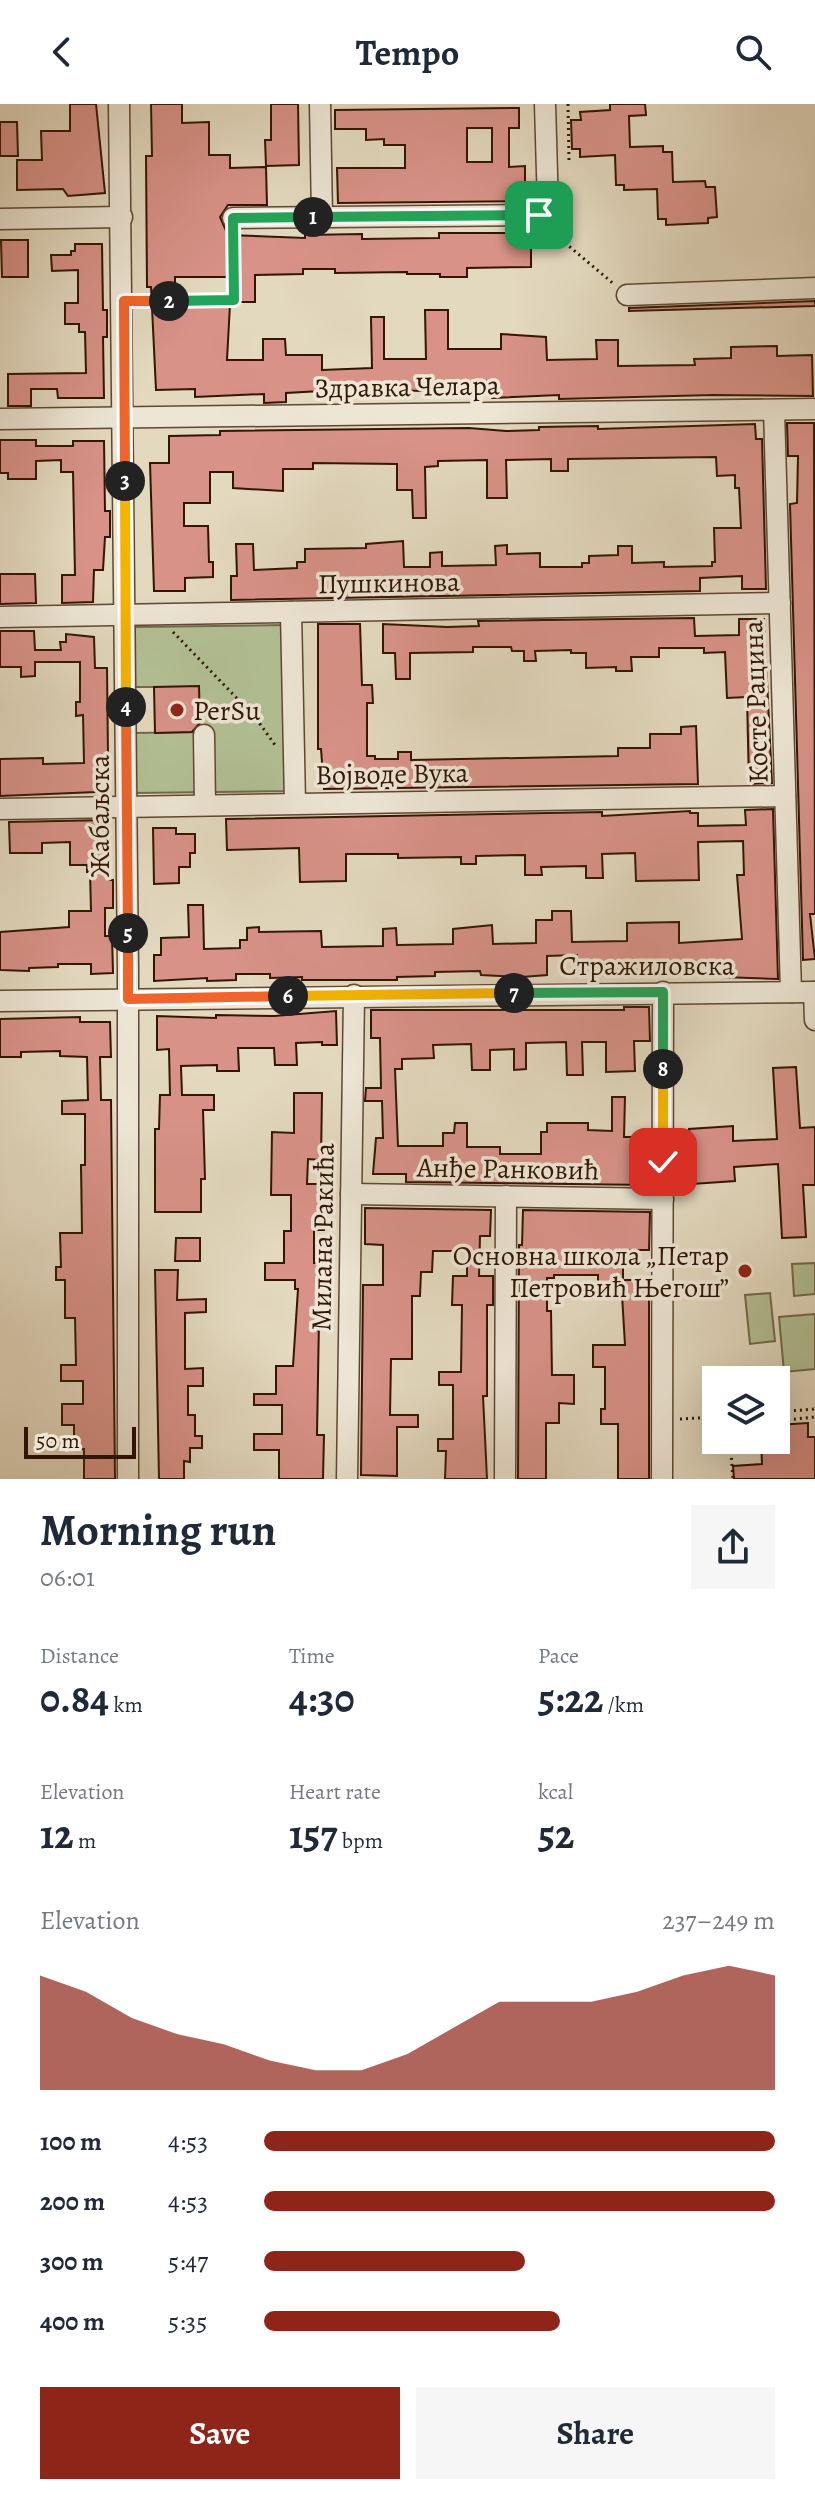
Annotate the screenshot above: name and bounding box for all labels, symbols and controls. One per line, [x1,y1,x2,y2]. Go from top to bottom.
text: Tempo [356,28,459,77]
icon: back [40,30,84,74]
icon: search [731,30,775,74]
pin [505,181,573,249]
icon: arrive [517,193,561,237]
pin: 1 [293,197,333,237]
text: 1 [309,202,317,232]
pin: 2 [149,281,189,321]
text: 2 [164,286,174,316]
street label: Здравка Челара [314,366,500,408]
pin: 3 [105,461,145,501]
text: 3 [120,466,130,496]
street label: Пушкинова [318,563,461,603]
street label: Косте Рацина [734,620,778,784]
pin: 4 [106,687,146,727]
text: 4 [121,692,131,722]
place label: PerSu [193,692,261,730]
marker: PerSu [168,701,186,719]
street label: Жабаљска [81,754,119,877]
street label: Војводе Вука [315,754,469,794]
pin: 5 [108,913,148,953]
text: 5 [123,918,133,948]
street label: Стражиловска [559,947,735,985]
pin: 7 [494,973,534,1013]
pin: 6 [268,976,308,1016]
text: 7 [509,978,519,1008]
text: 6 [283,981,293,1011]
pin: 8 [643,1049,683,1089]
text: 8 [658,1054,668,1084]
pin [629,1128,697,1196]
icon: check [641,1140,685,1184]
street label: Милана Ракића [302,1143,344,1331]
street label: Анђе Ранковић [416,1148,599,1190]
place label: Основна школа „Петар Петровић Његош” [453,1237,729,1307]
marker: Основна школа „Петар Петровић Његош” [736,1262,754,1280]
map controls [702,1366,790,1454]
button: layers [702,1366,790,1454]
scale bar [24,1423,136,1459]
text: 50 m [36,1426,80,1456]
text: Morning run [40,1500,276,1560]
button: share [691,1505,775,1589]
text: 06:01 [40,1560,95,1595]
text: Distance [40,1641,119,1671]
text: Time [289,1641,335,1671]
text: Pace [538,1641,579,1671]
text: 0.84 [40,1671,109,1726]
text: 4:30 [289,1671,355,1726]
text: 5:22 [538,1671,603,1726]
text: km [109,1690,143,1720]
text: /km [603,1690,644,1720]
text: Elevation [40,1777,124,1807]
text: Heart rate [289,1777,381,1807]
text: kcal [538,1777,573,1807]
text: 12 [40,1807,74,1862]
text: 157 [289,1807,337,1862]
text: 52 [538,1807,574,1862]
text: m [74,1826,96,1856]
text: bpm [337,1826,383,1856]
text: Elevation [40,1903,140,1938]
text: 237–249 m [662,1903,775,1938]
text: 100 m [40,2124,102,2159]
text: 4:53 [168,2124,208,2159]
text: 200 m [40,2184,105,2219]
text: 4:53 [168,2184,208,2219]
text: 300 m [40,2244,104,2279]
text: 5:47 [168,2244,208,2279]
text: 400 m [40,2304,105,2339]
text: 5:35 [168,2304,207,2339]
button: Save [40,2387,400,2479]
button: Share [416,2387,775,2479]

